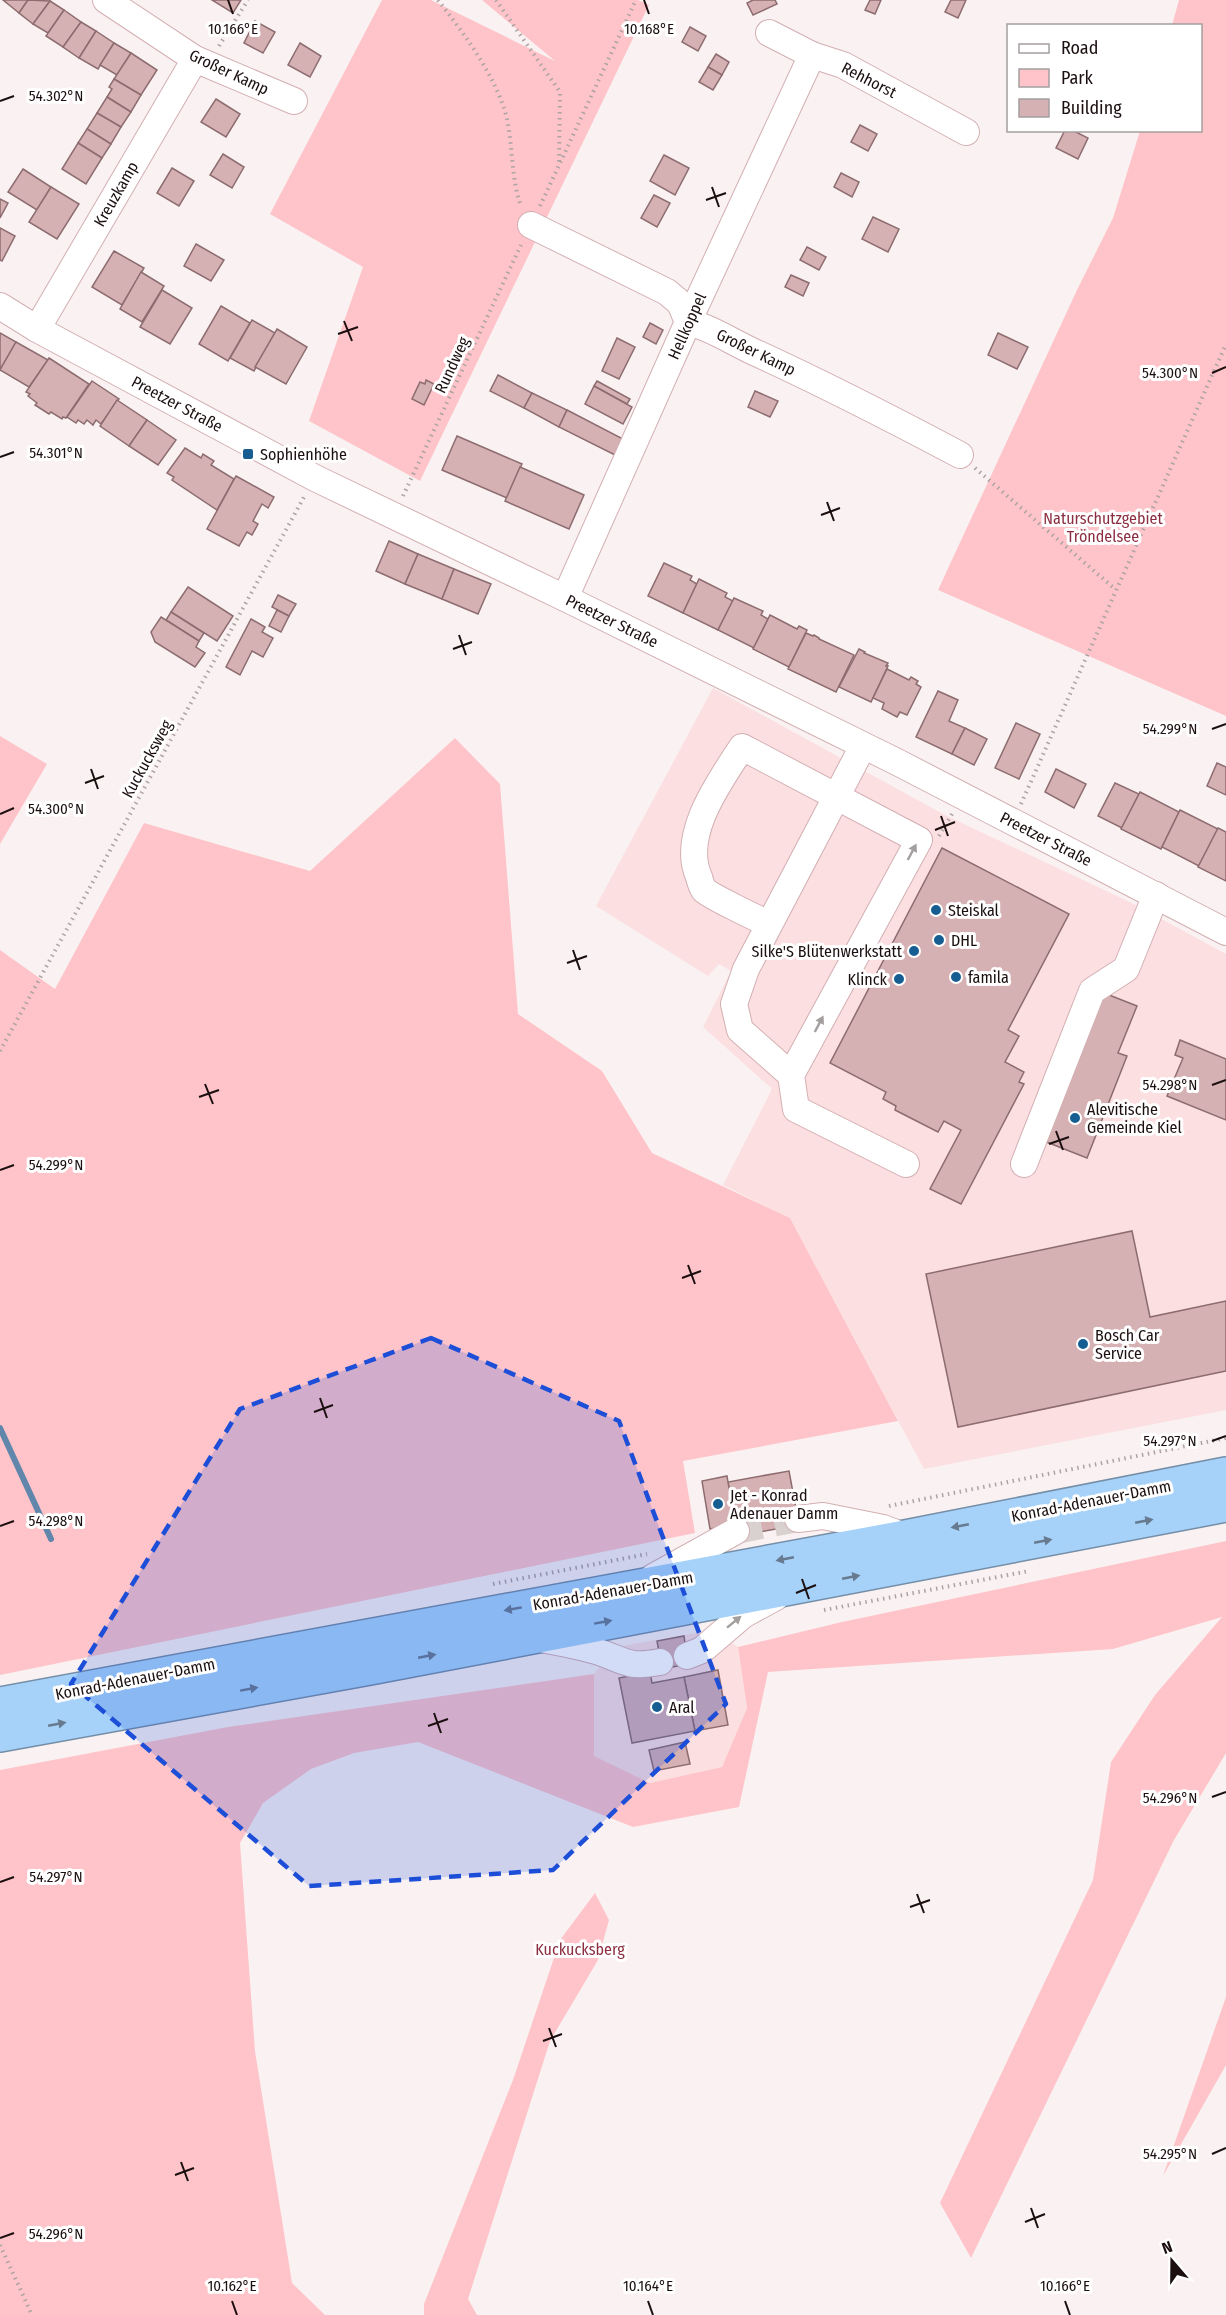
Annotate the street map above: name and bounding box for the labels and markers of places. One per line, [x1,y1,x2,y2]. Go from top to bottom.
place label: Sophienhöhe [260,445,347,464]
marker: Sophienhöhe [241,447,255,461]
place label: Steiskal [948,901,999,920]
marker: Steiskal [929,903,943,917]
place label: DHL [951,931,977,950]
marker: DHL [932,933,946,947]
place label: Silke'S Blütenwerkstatt [752,942,903,961]
marker: Silke'S Blütenwerkstatt [907,944,921,958]
place label: famila [968,968,1009,987]
place label: Klinck [848,970,888,989]
marker: famila [949,970,963,984]
marker: Klinck [892,972,906,986]
place label: Alevitische Gemeinde Kiel [1087,1100,1182,1137]
marker: Alevitische Gemeinde Kiel [1068,1111,1082,1125]
place label: Bosch Car Service [1095,1326,1160,1363]
marker: Bosch Car Service [1076,1337,1090,1351]
place label: Jet - Konrad Adenauer Damm [730,1486,838,1523]
marker: Jet - Konrad Adenauer Damm [711,1497,725,1511]
place label: Aral [669,1698,694,1717]
marker: Aral [650,1700,664,1714]

